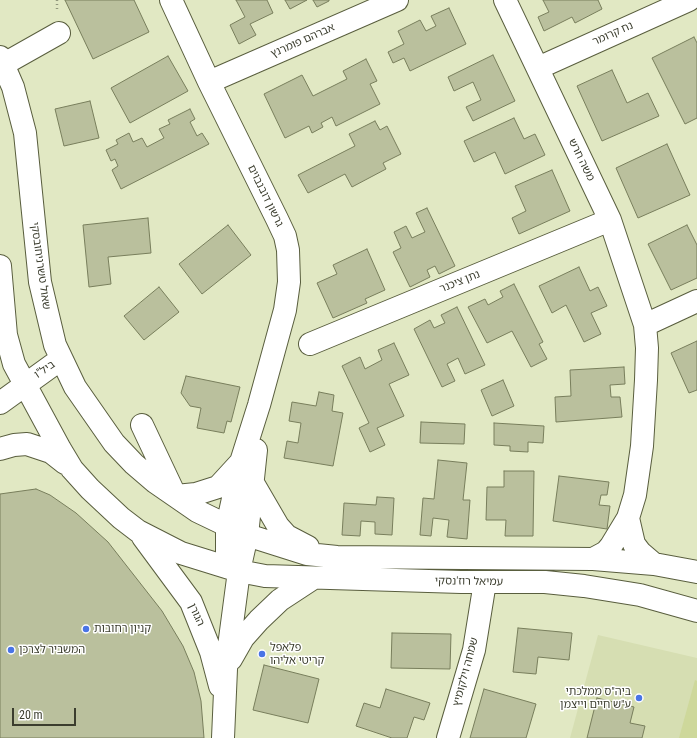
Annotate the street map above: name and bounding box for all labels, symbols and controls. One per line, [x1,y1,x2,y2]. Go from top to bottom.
street label: נח קרומר [591,19,635,49]
street label: אברהם פומרנץ [269,21,337,61]
street label: משה חרש [565,137,597,183]
street label: גרשון דובנבוים [244,163,286,229]
street label: שאול טשרניחובסקי [27,221,53,311]
street label: נתן ציכנר [438,268,482,296]
street label: ביל"ו [32,358,58,382]
street label: עמיאל רוז'נסקי [435,575,503,589]
street label: הגורן [185,602,207,628]
place label: קניון רחובות [94,622,151,636]
marker: קניון רחובות [81,624,91,634]
street label: שמחה וילקומיץ [450,636,482,708]
place label: פלאפל קריטי אליהו [270,641,324,667]
place label: המשביר לצרכן [19,643,85,657]
marker: המשביר לצרכן [6,645,16,655]
marker: פלאפל קריטי אליהו [257,649,267,659]
place label: ביה"ס ממלכתי ע"ש חיים וייצמן [560,685,631,711]
marker: ביה"ס ממלכתי ע"ש חיים וייצמן [634,693,644,703]
scale bar [14,700,78,726]
text: 20 m [19,708,43,722]

